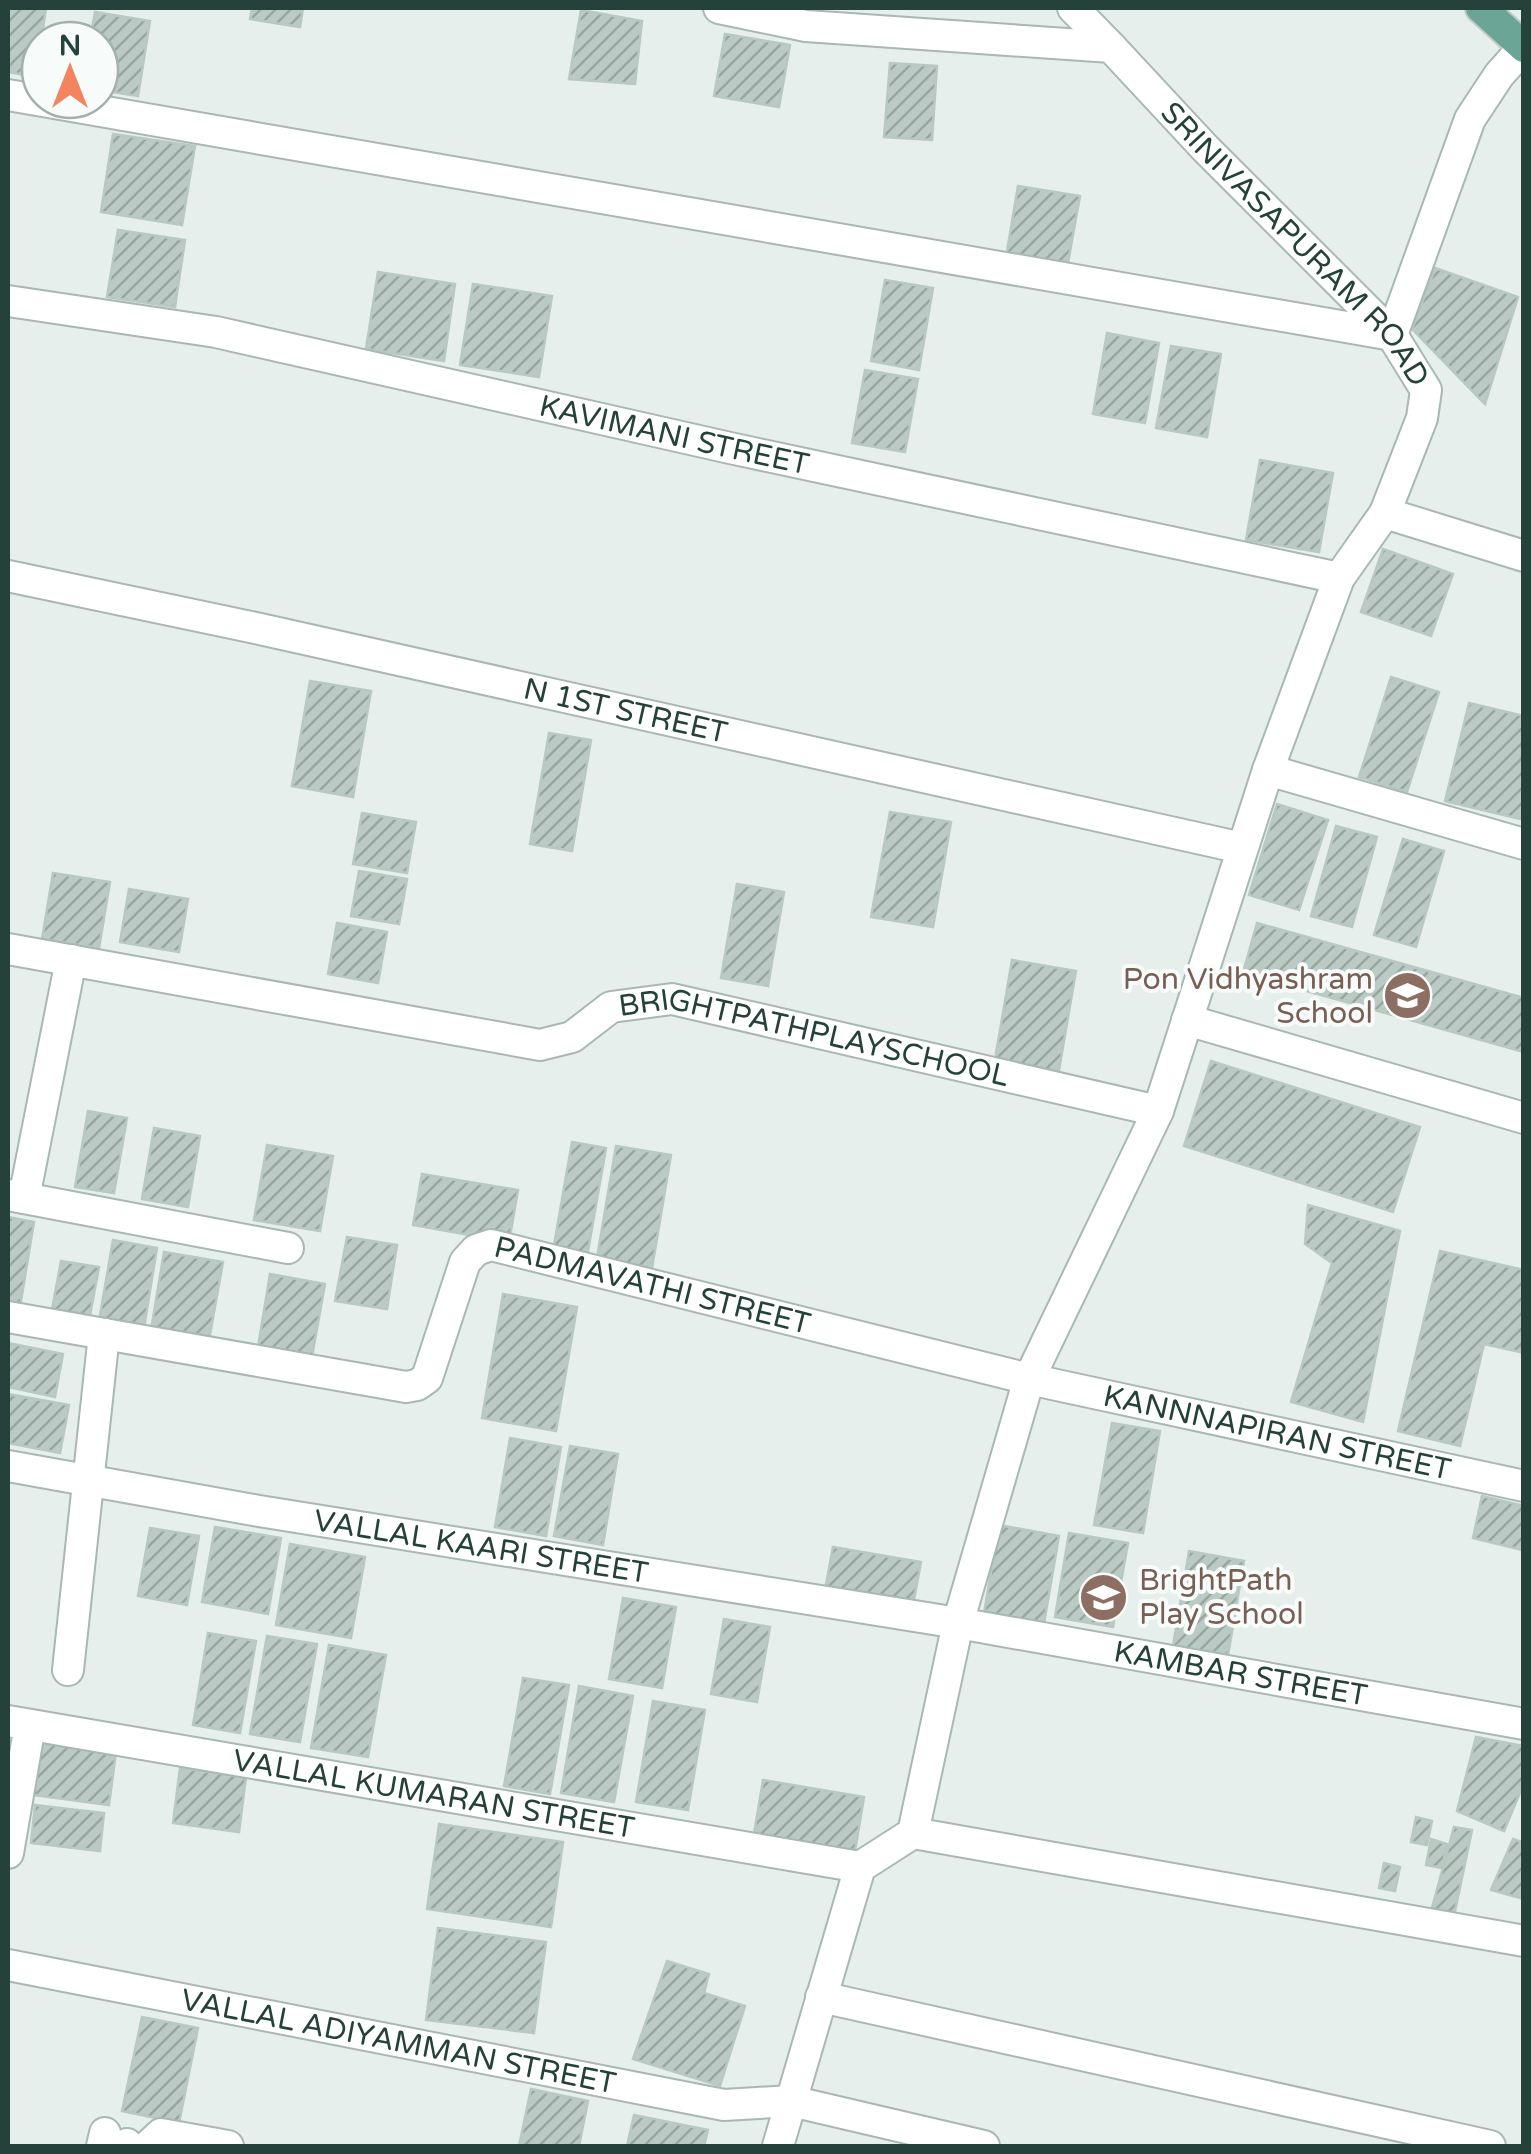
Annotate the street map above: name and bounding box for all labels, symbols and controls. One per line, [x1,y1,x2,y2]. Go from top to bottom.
north arrow [20,20,120,120]
text: N [59,29,81,63]
street label: SRINIVASAPURAM ROAD [1153,94,1438,393]
street label: KAVIMANI STREET [536,387,813,483]
street label: N 1ST STREET [520,670,731,751]
place label: Pon Vidhyashram School [1123,961,1373,1032]
school or university icon: Pon Vidhyashram School [1382,970,1434,1022]
street label: BRIGHTPATHPLAYSCHOOL [616,980,1013,1095]
street label: PADMAVATHI STREET [490,1228,814,1342]
street label: KANNNAPIRAN STREET [1100,1377,1454,1488]
street label: VALLAL KAARI STREET [311,1502,651,1592]
place label: BrightPath Play School [1139,1562,1304,1633]
school or university icon: BrightPath Play School [1078,1571,1130,1623]
street label: KAMBAR STREET [1111,1633,1370,1714]
street label: VALLAL KUMARAN STREET [230,1741,637,1847]
street label: VALLAL ADIYAMMAN STREET [178,1981,619,2102]

